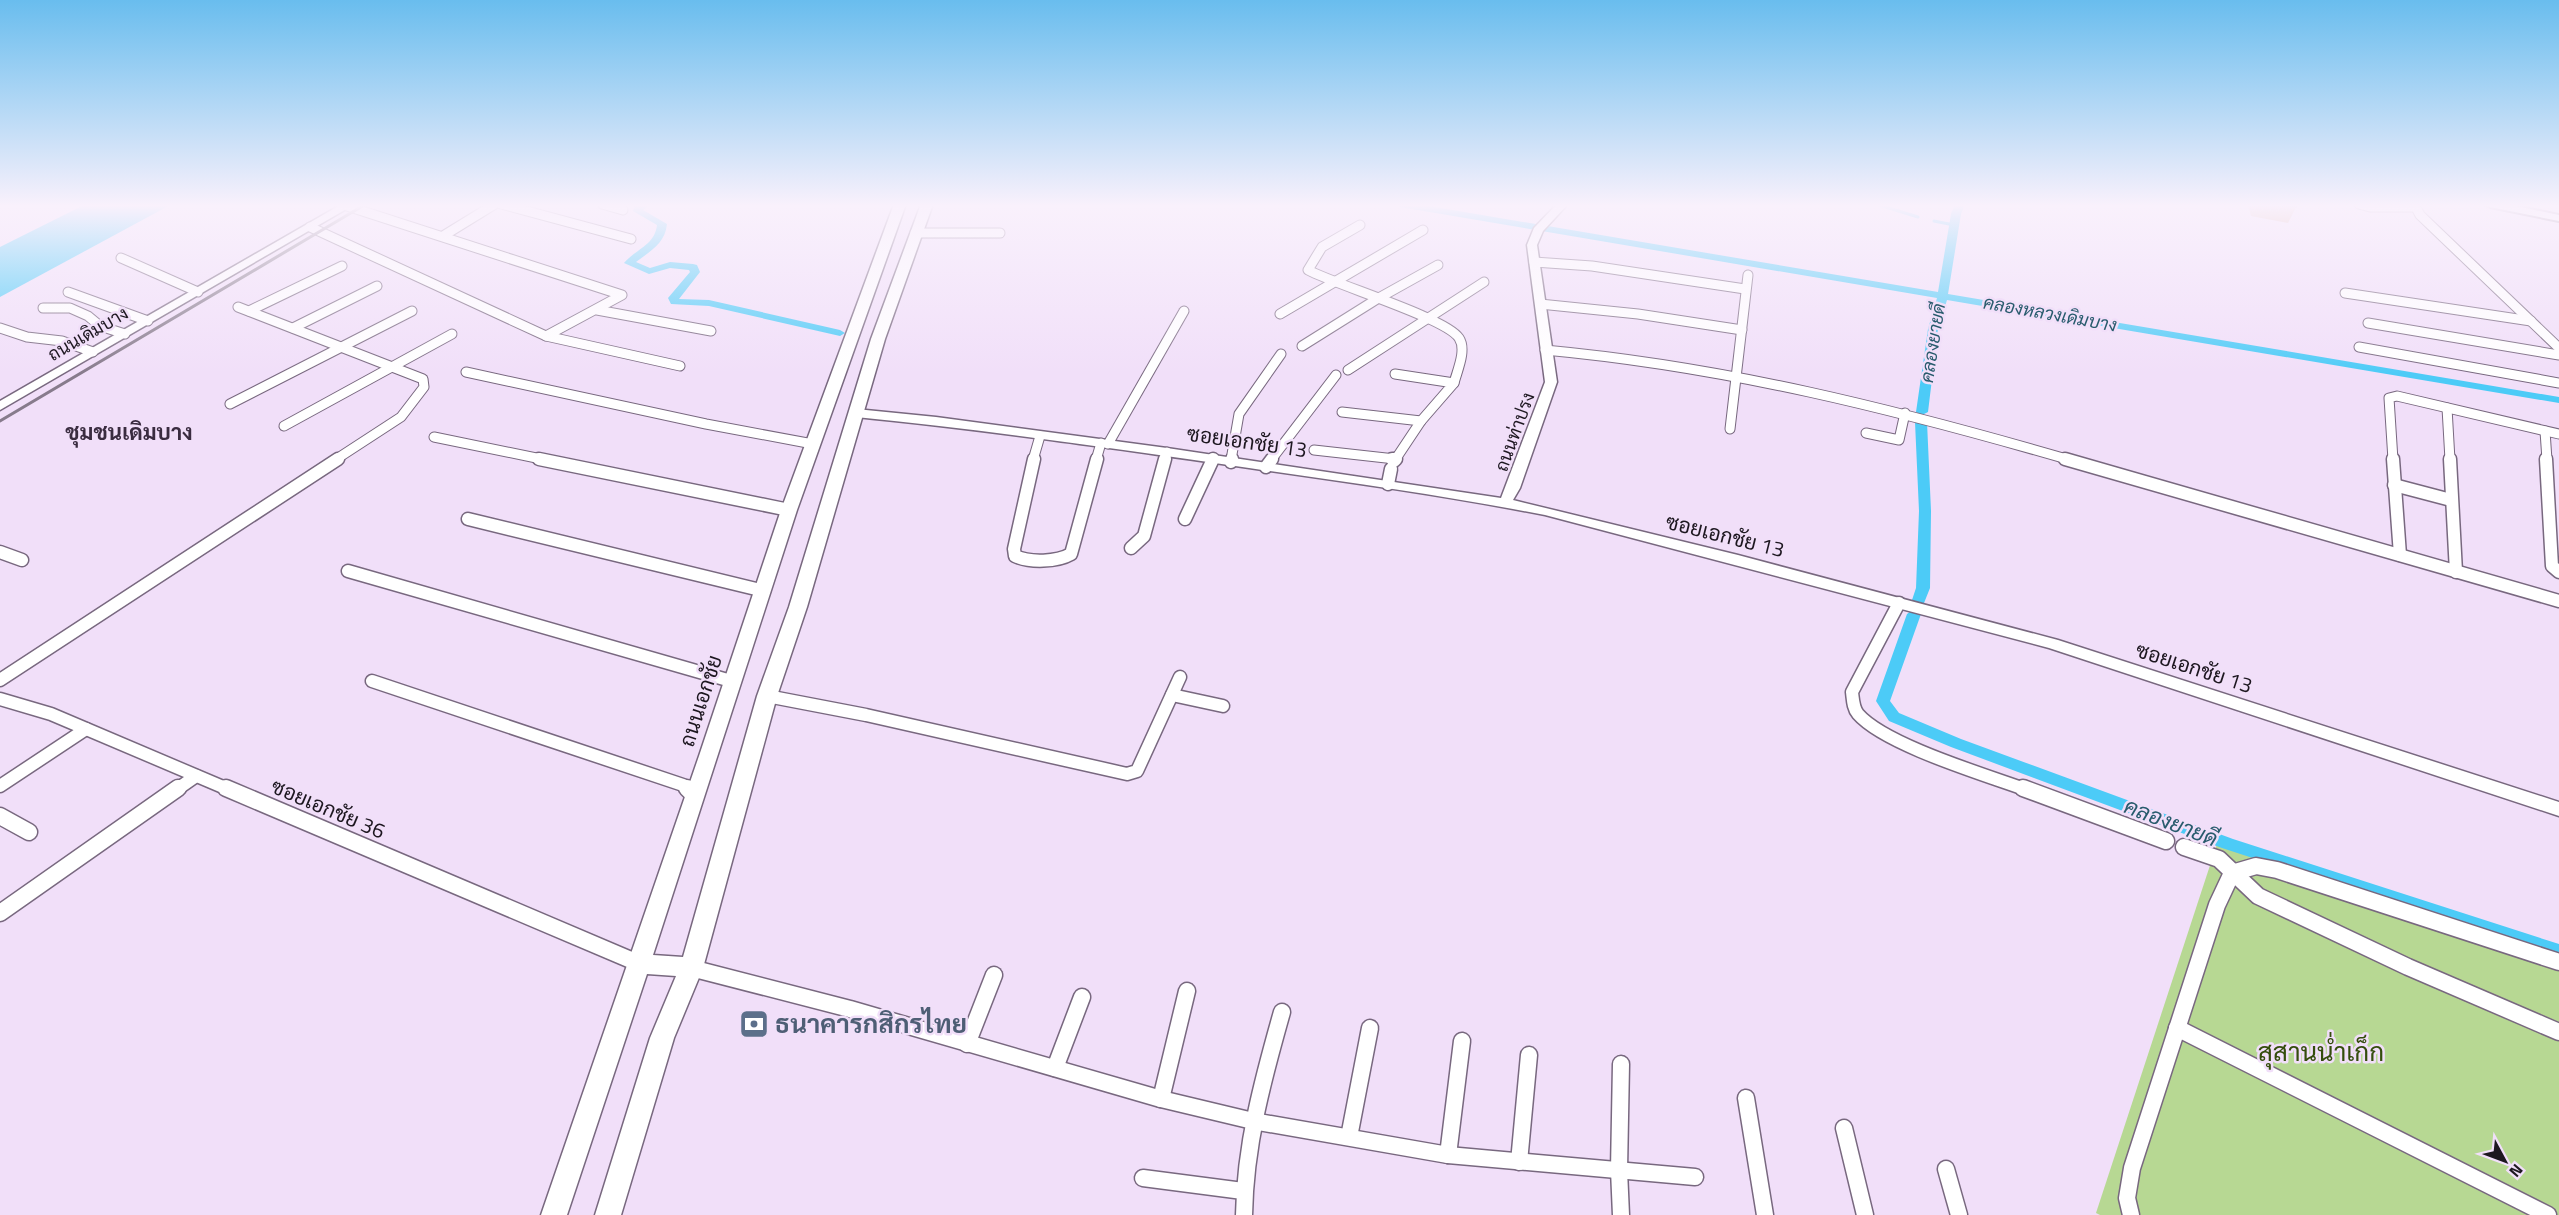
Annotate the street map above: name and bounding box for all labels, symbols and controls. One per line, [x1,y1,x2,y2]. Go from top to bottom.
water label: คลองหลวงเดิมบาง [1981,288,2119,339]
street label: ถนนเดิมบาง [42,300,133,368]
water label: คลองยายดี [1913,300,1952,385]
street label: ถนนท่าปรง [1488,388,1541,475]
district label: ชุมชนเดิมบาง [65,415,193,449]
street label: ซอยเอกชัย 13 [1185,417,1309,465]
street label: ซอยเอกชัย 13 [1663,505,1788,565]
street label: ซอยเอกชัย 13 [2132,633,2257,701]
street label: ถนนเอกชัย [670,651,730,751]
street label: ซอยเอกชัย 36 [266,770,390,846]
water label: คลองยายดี [2119,789,2224,856]
place label: ธนาคารกสิกรไทย [775,1004,967,1043]
bank icon: ธนาคารกสิกรไทย [738,1008,770,1040]
park label: สุสานน่ำเก็ก [2258,1032,2384,1071]
north arrow [2475,1131,2535,1191]
text: N [2504,1159,2529,1183]

